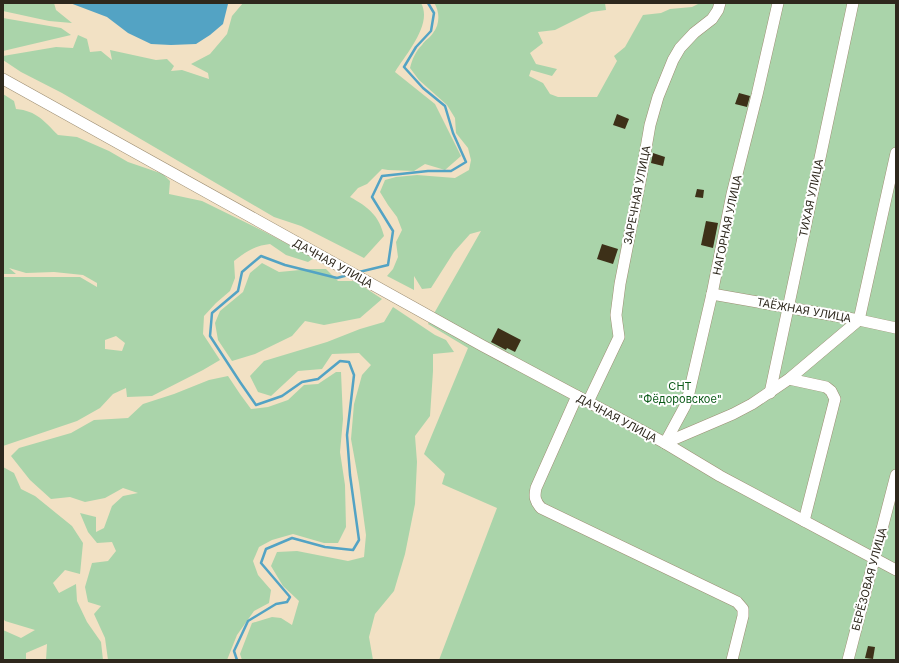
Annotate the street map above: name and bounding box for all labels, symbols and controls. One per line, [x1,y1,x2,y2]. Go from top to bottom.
street label: ЗАРЕЧНАЯ УЛИЦА [621,144,654,246]
street label: ТИХАЯ УЛИЦА [796,157,826,238]
street label: НАГОРНАЯ УЛИЦА [710,173,745,276]
street label: ДАЧНАЯ УЛИЦА [291,235,376,291]
street label: ТАЁЖНАЯ УЛИЦА [756,295,853,325]
park label: СНТ "Фёдоровское" [638,379,722,406]
street label: ДАЧНАЯ УЛИЦА [574,391,660,445]
street label: БЕРЁЗОВАЯ УЛИЦА [848,525,890,632]

